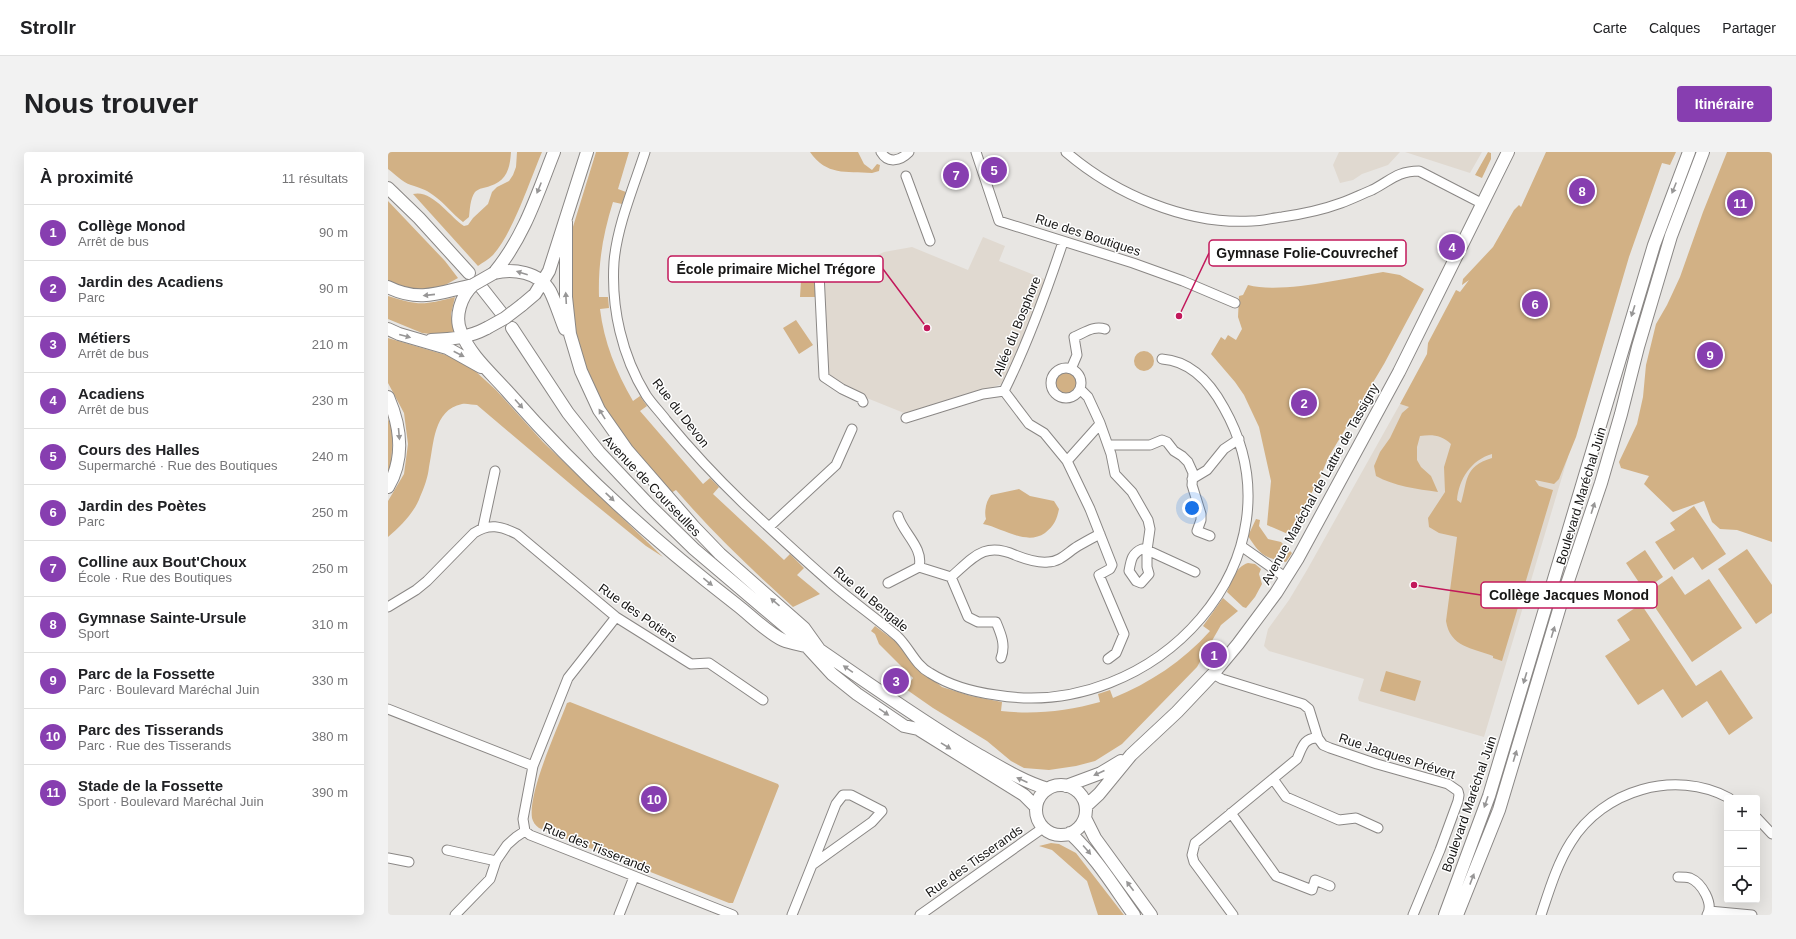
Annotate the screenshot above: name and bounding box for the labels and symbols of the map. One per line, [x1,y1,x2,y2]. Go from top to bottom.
pin: 5 [981,155,1007,185]
pin: 7 [943,160,969,190]
pin: 8 [1569,176,1595,206]
one-way arrow [536,183,542,195]
one-way arrow [1671,183,1677,195]
pin: 11 [1727,188,1753,218]
street label: Rue des Boutiques [1033,211,1143,259]
pin: 4 [1439,232,1465,262]
callout: Gymnase Folie-Couvrechef [1209,240,1406,266]
text: Gymnase Folie-Couvrechef [1216,245,1398,261]
callout: École primaire Michel Trégore [668,256,883,282]
text: École primaire Michel Trégore [676,261,876,277]
one-way arrow [516,270,528,276]
street label: Allée du Bosphore [990,274,1044,378]
pin: 6 [1522,289,1548,319]
one-way arrow [423,292,435,299]
one-way arrow [563,292,570,304]
one-way arrow [1630,306,1636,318]
one-way arrow [399,333,411,339]
pin: 9 [1697,340,1723,370]
one-way arrow [453,351,464,357]
street label: Rue du Devon [650,376,712,450]
street label: Avenue Maréchal de Lattre de Tassigny [1258,380,1382,587]
pin: 2 [1291,388,1317,418]
one-way arrow [514,399,523,410]
one-way arrow [599,408,606,420]
street label: Boulevard Maréchal Juin [1553,425,1609,567]
one-way arrow [396,428,403,440]
street label: Avenue de Courseulles [600,433,704,540]
one-way arrow [605,492,615,502]
your location [1182,498,1202,518]
one-way arrow [1590,502,1596,514]
street label: Rue du Bengale [830,563,912,635]
one-way arrow [703,578,713,587]
street label: Rue des Potiers [596,580,681,646]
callout: Collège Jacques Monod [1481,582,1657,608]
text: Collège Jacques Monod [1489,587,1649,603]
one-way arrow [770,597,780,607]
one-way arrow [1550,626,1556,638]
pin: 1 [1201,640,1227,670]
one-way arrow [843,665,853,673]
pin: 3 [883,666,909,696]
one-way arrow [1522,672,1528,684]
one-way arrow [878,708,889,716]
street label: Rue Jacques Prévert [1337,730,1457,782]
street label: Boulevard Maréchal Juin [1439,734,1499,874]
one-way arrow [940,743,952,750]
one-way arrow [1512,750,1518,762]
one-way arrow [1094,770,1105,776]
one-way arrow [1016,777,1028,783]
pin: 10 [641,784,667,814]
one-way arrow [1483,796,1489,808]
street label: Rue des Tisserands [541,820,654,877]
street label: Rue des Tisserands [923,822,1026,900]
one-way arrow [1082,844,1091,855]
one-way arrow [1469,873,1475,884]
one-way arrow [1126,881,1134,891]

